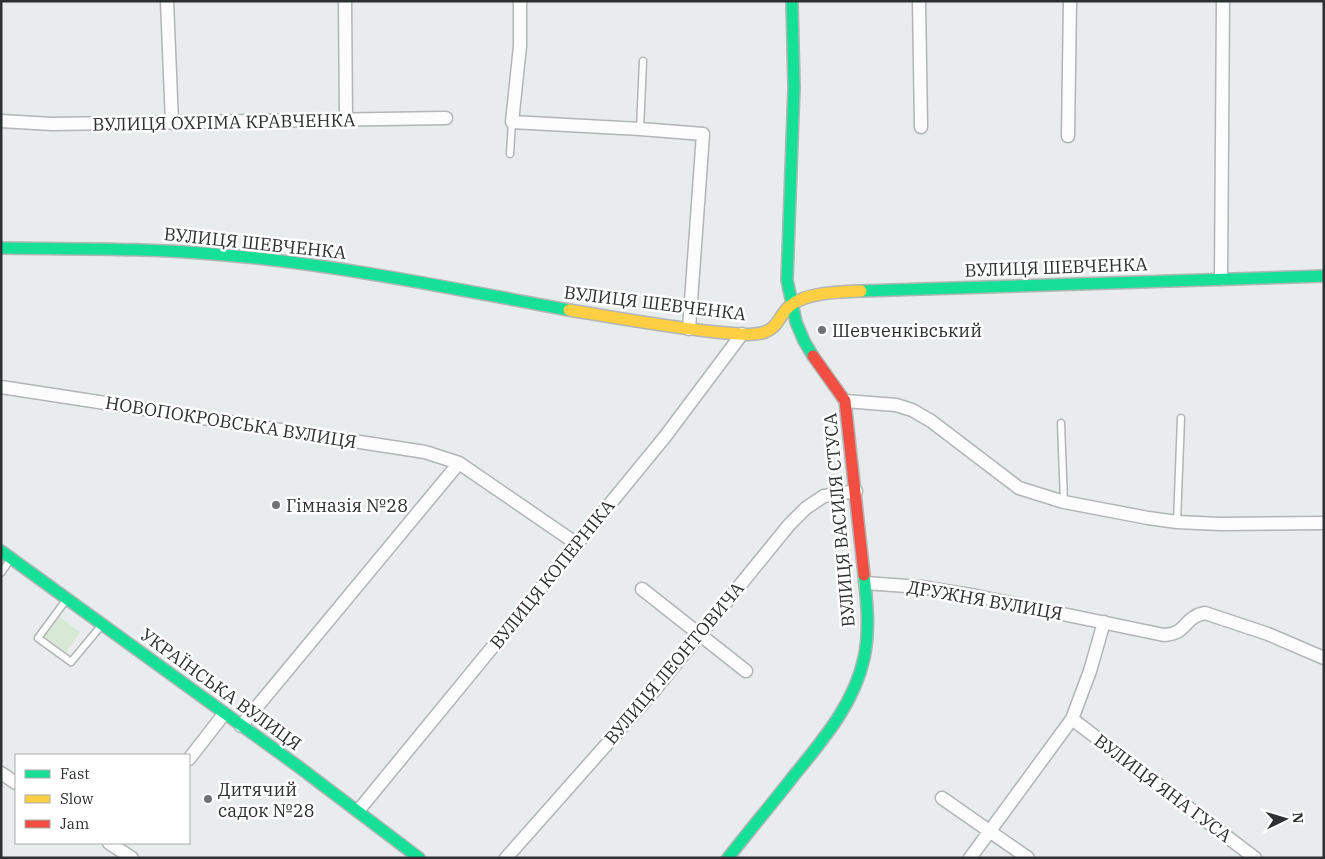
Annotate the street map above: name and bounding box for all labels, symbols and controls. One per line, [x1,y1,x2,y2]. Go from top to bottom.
street label: ВУЛИЦЯ ОХРІМА КРАВЧЕНКА [92,108,356,136]
street label: ВУЛИЦЯ ШЕВЧЕНКА [163,222,348,264]
street label: ВУЛИЦЯ ШЕВЧЕНКА [964,252,1149,282]
street label: ВУЛИЦЯ ШЕВЧЕНКА [563,280,748,326]
place label: Шевченківський [832,319,982,342]
marker: Шевченківський [816,324,828,336]
street label: НОВОПОКРОВСЬКА ВУЛИЦЯ [104,391,358,453]
street label: ВУЛИЦЯ ВАСИЛЯ СТУСА [818,411,860,628]
place label: Гімназія №28 [286,494,408,517]
street label: ВУЛИЦЯ КОПЕРНІКА [485,494,620,653]
marker: Гімназія №28 [270,499,282,511]
street label: ДРУЖНЯ ВУЛИЦЯ [906,575,1064,625]
street label: ВУЛИЦЯ ЛЕОНТОВИЧА [599,576,749,749]
street label: УКРАЇНСЬКА ВУЛИЦЯ [136,623,306,755]
street label: ВУЛИЦЯ ЯНА ГУСА [1090,729,1237,848]
legend [15,754,190,844]
text: Fast [60,764,90,783]
place label: Дитячий садок №28 [218,778,314,822]
text: Slow [60,789,94,808]
marker: Дитячий садок №28 [202,793,214,805]
north arrow [1260,794,1310,844]
text: N [1289,812,1307,824]
text: Jam [60,814,89,833]

